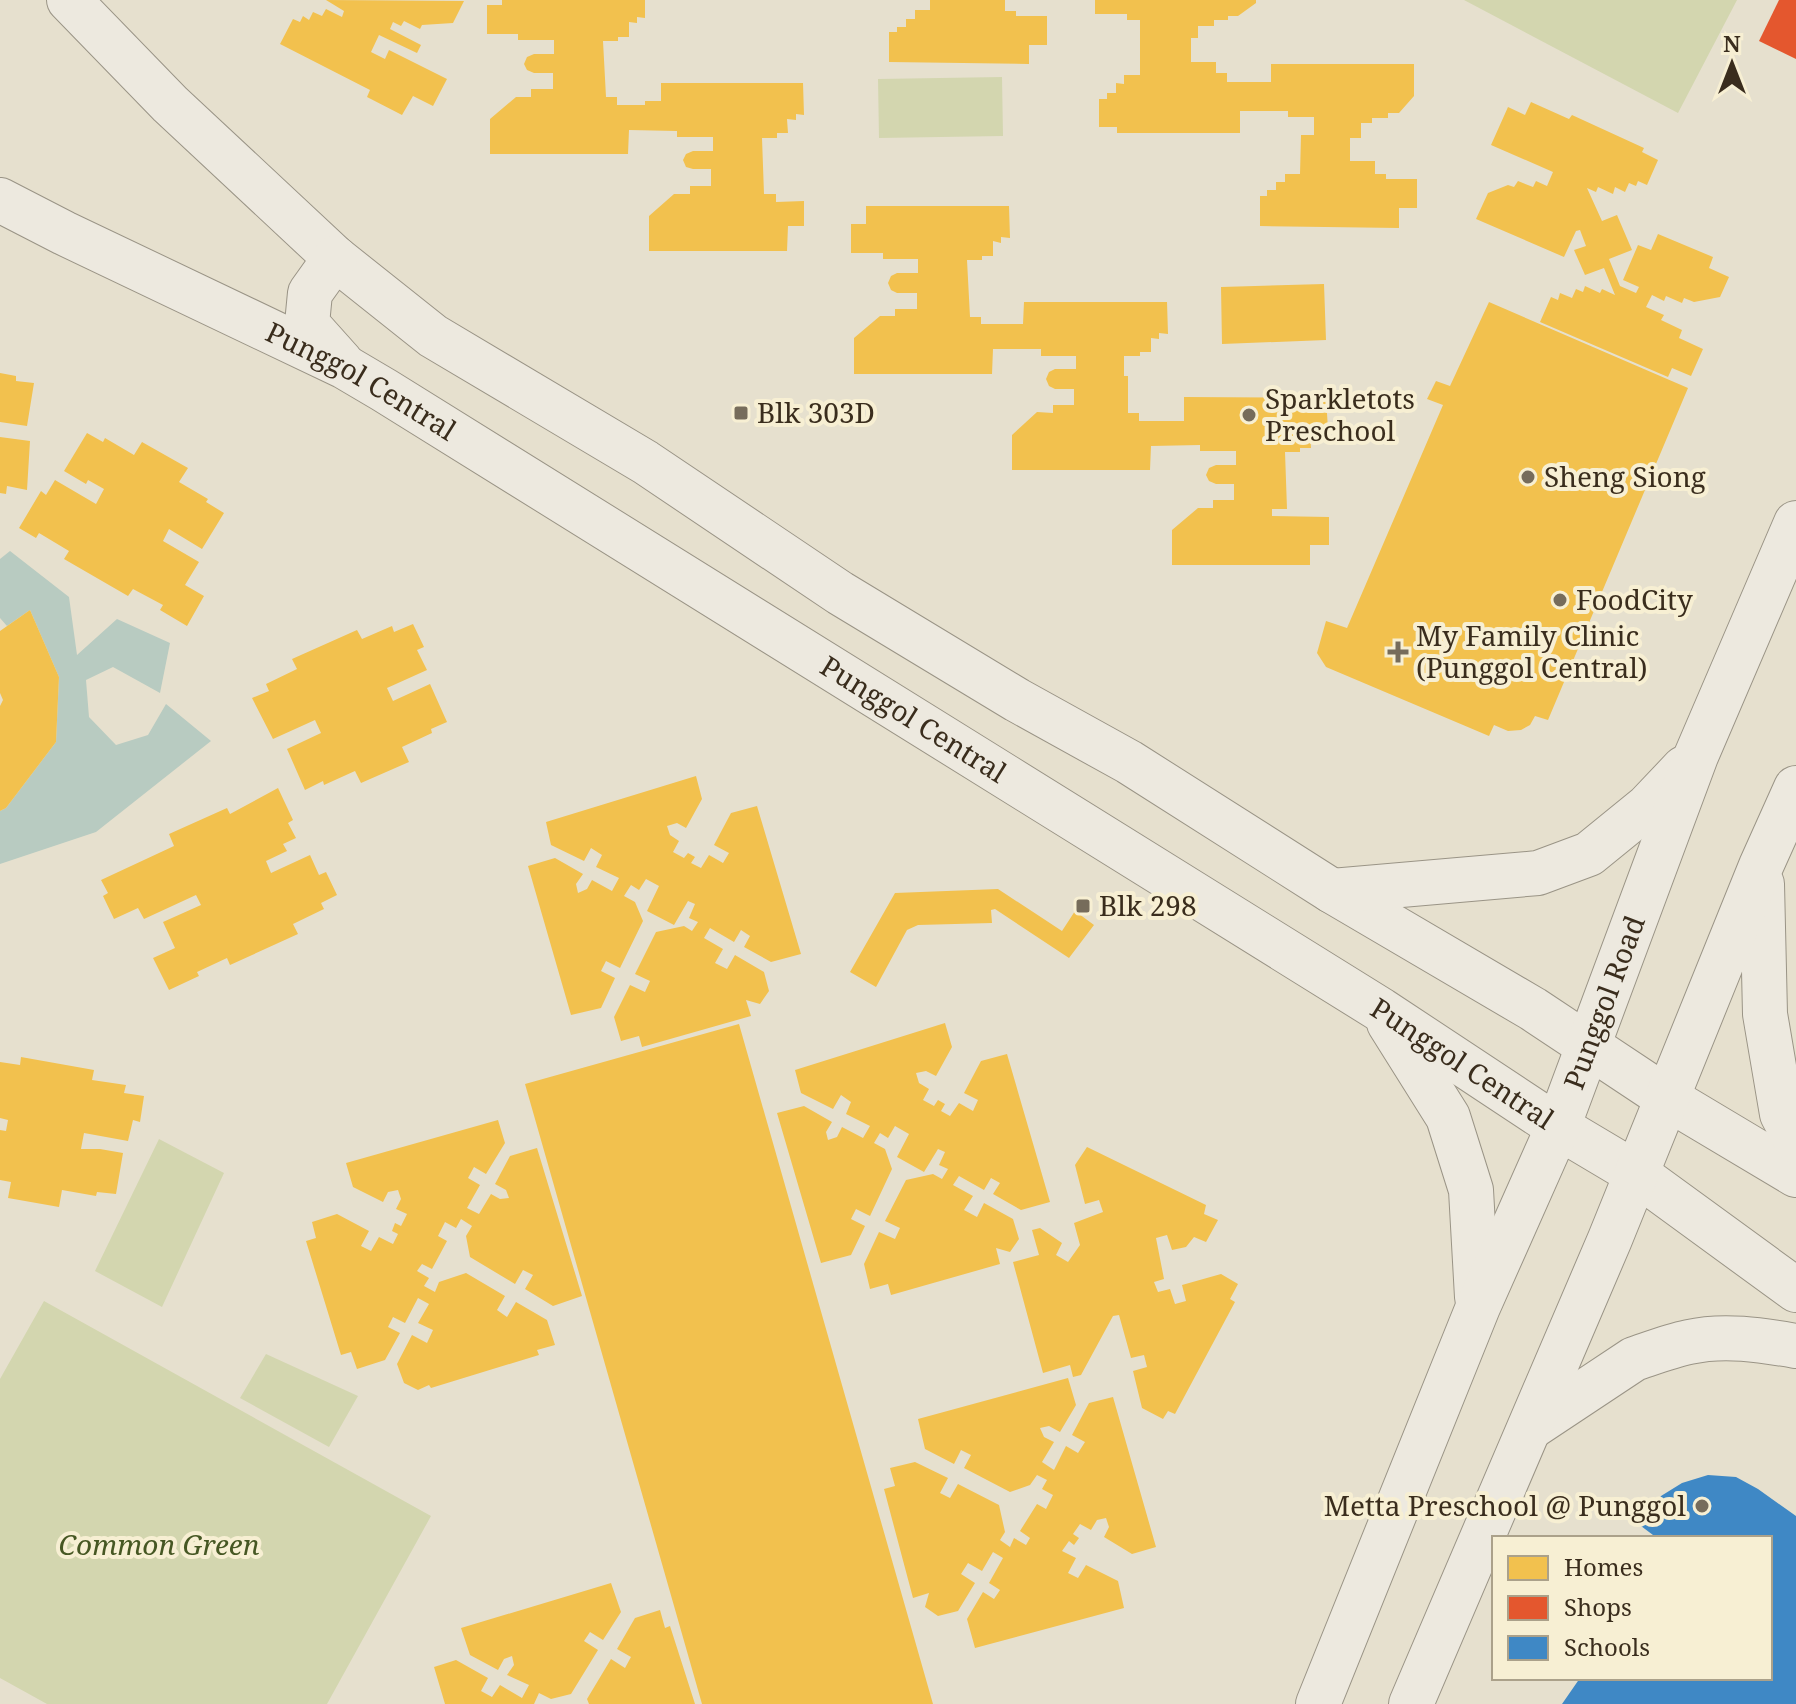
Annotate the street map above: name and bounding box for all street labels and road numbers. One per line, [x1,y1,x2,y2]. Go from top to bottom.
street label: Punggol Central [260,312,464,449]
street label: Punggol Central [814,646,1014,791]
street label: Punggol Road [1554,910,1653,1094]
street label: Punggol Central [1364,988,1562,1137]

